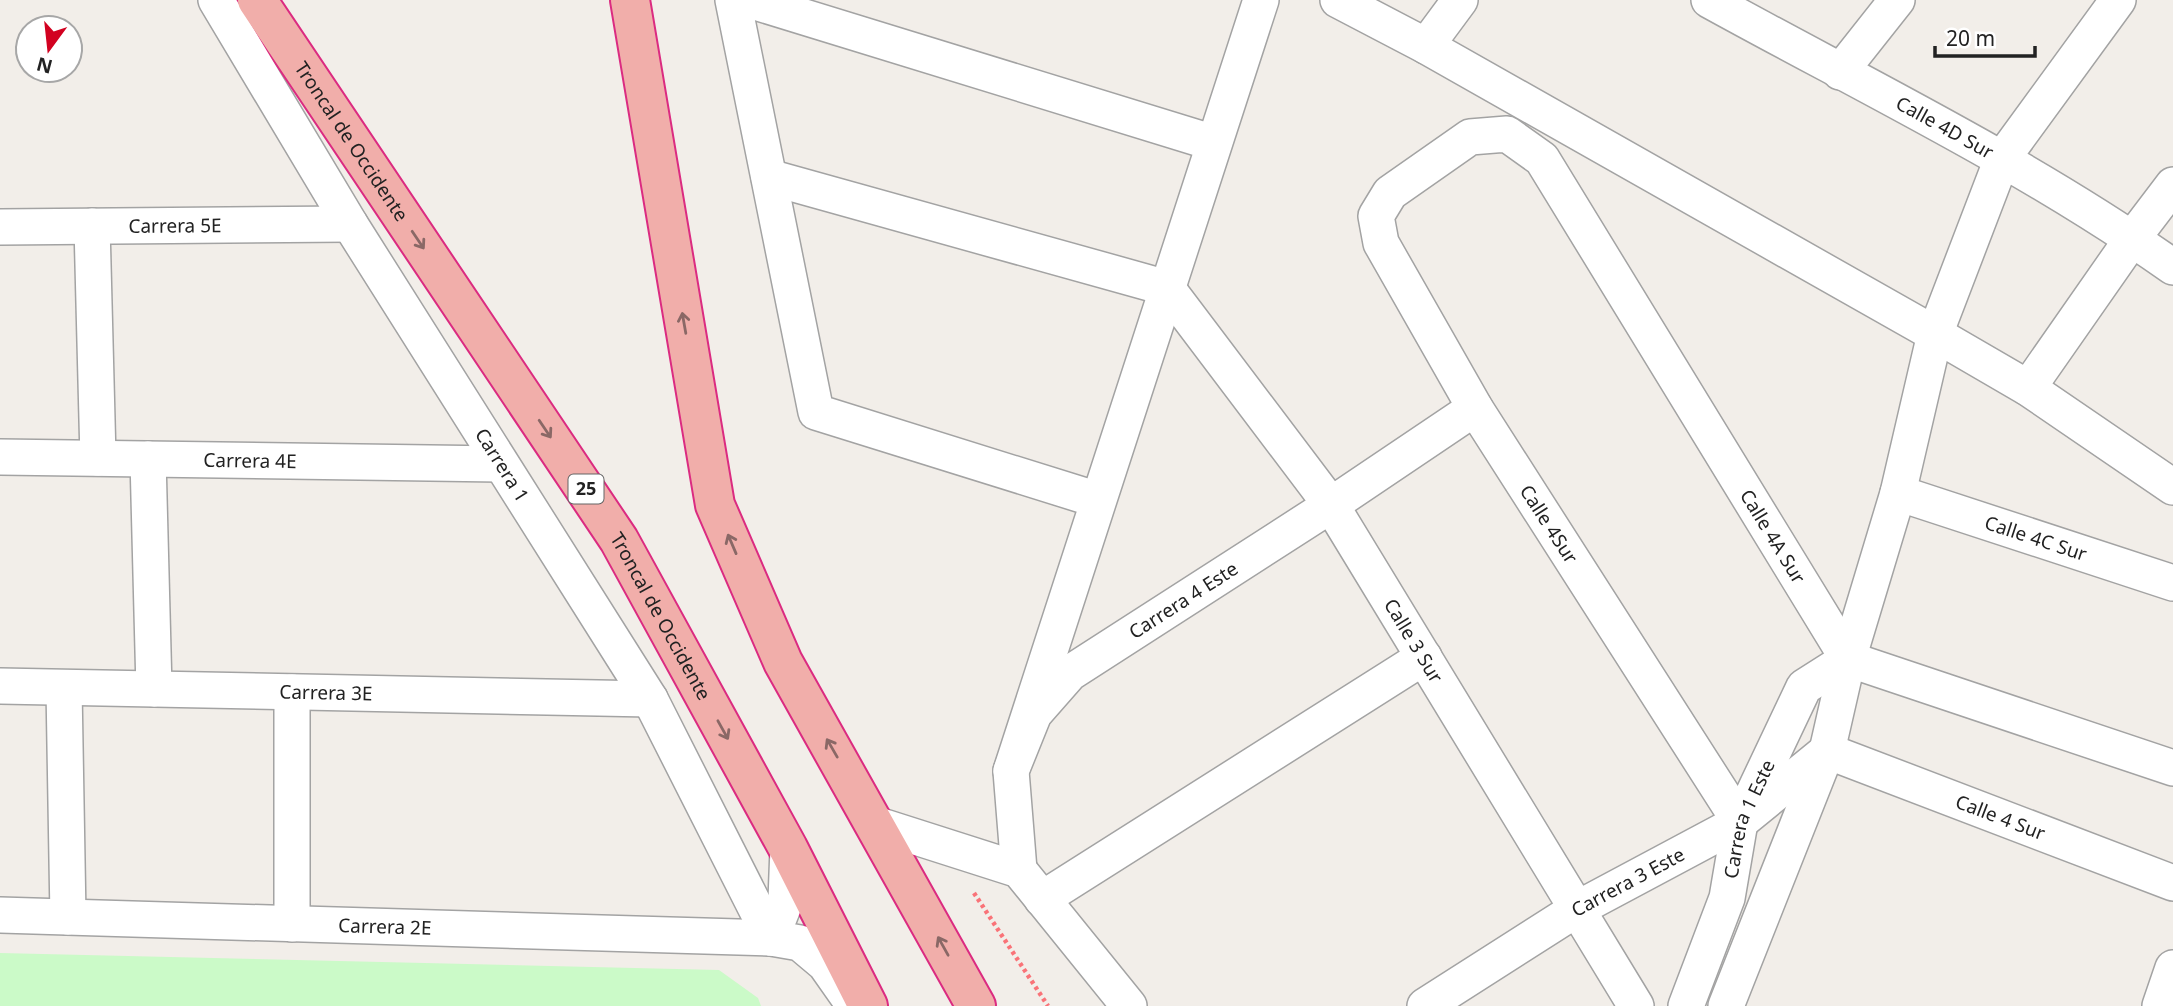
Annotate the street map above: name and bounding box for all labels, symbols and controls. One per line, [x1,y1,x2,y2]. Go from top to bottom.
north arrow [14,14,84,84]
scale bar [1935,14,2035,58]
text: 20 m [1946,24,1995,52]
text: N [34,51,55,80]
street label: Troncal de Occidente [289,56,415,226]
street label: Calle 4D Sur [1891,90,1999,165]
street label: Carrera 5E [128,212,222,239]
one-way arrow [411,230,425,249]
one-way arrow [677,312,690,335]
one-way arrow [538,419,552,438]
street label: Carrera 1 [469,423,535,507]
street label: Carrera 4E [203,447,297,474]
road number: 25 [568,475,604,504]
street label: Calle 4Sur [1514,480,1584,569]
street label: Calle 4A Sur [1734,484,1812,589]
street label: Calle 4C Sur [1981,509,2090,567]
street label: Troncal de Occidente [604,527,717,704]
one-way arrow [725,534,738,555]
street label: Carrera 4 Este [1124,555,1243,645]
street label: Calle 3 Sur [1378,594,1449,688]
street label: Carrera 3E [279,679,373,706]
one-way arrow [716,719,730,739]
one-way arrow [825,738,838,759]
street label: Carrera 1 Este [1718,755,1781,880]
street label: Calle 4 Sur [1952,788,2049,846]
street label: Carrera 3 Este [1567,841,1689,923]
street label: Carrera 2E [338,912,432,941]
one-way arrow [936,937,950,957]

